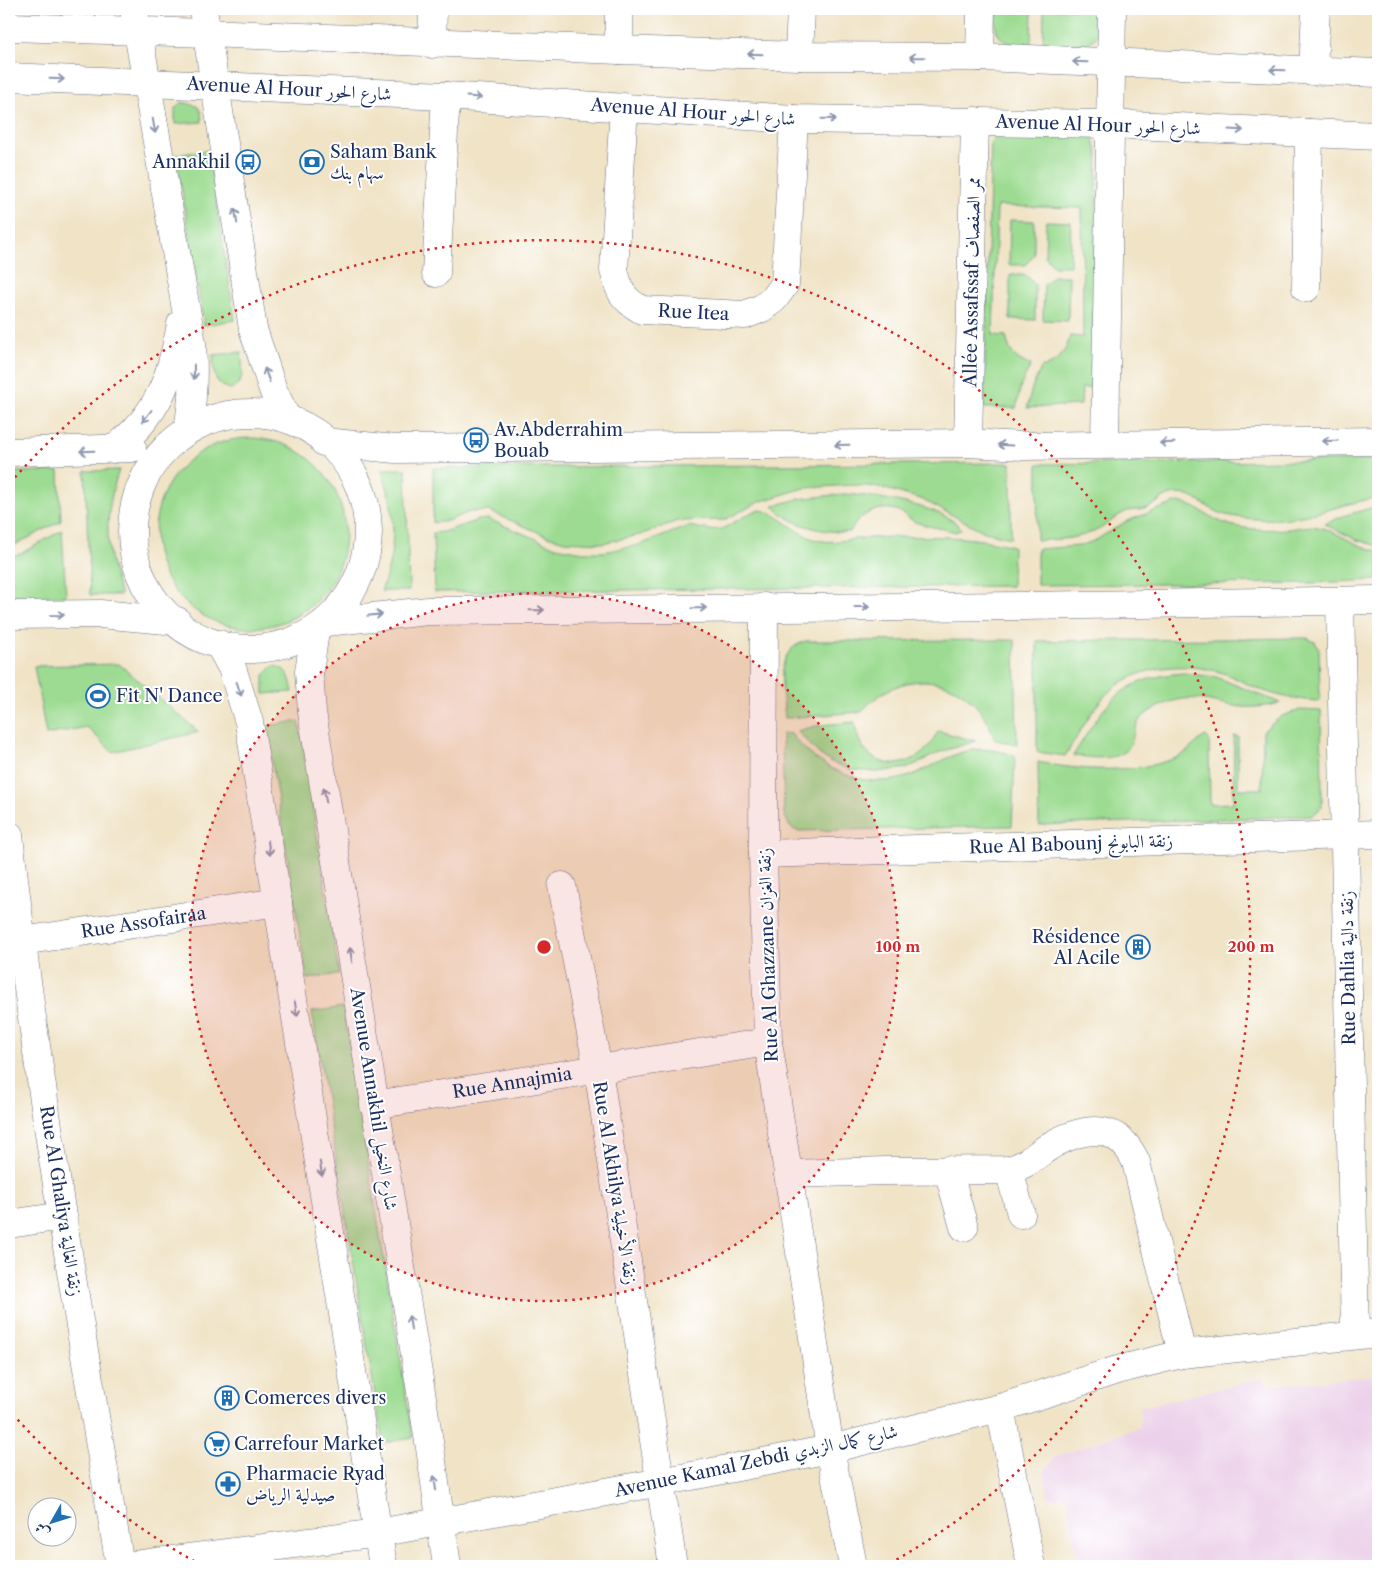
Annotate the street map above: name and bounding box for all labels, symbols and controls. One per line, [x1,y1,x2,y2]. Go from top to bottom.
one-way arrow [747,49,764,59]
one-way arrow [910,52,926,62]
one-way arrow [1072,57,1088,66]
one-way arrow [1269,65,1285,74]
street label: Avenue Al Hour شارع الحور [185,73,392,109]
one-way arrow [49,75,65,84]
one-way arrow [466,93,482,102]
street label: Avenue Al Hour شارع الحور [589,94,796,134]
street label: Avenue Al Hour شارع الحور [994,110,1201,144]
one-way arrow [820,115,836,124]
one-way arrow [149,117,159,133]
one-way arrow [1228,125,1244,135]
place label: Saham Bank سهام بنك [330,141,438,189]
bus stop icon: Annakhil [235,149,261,175]
bank icon: Saham Bank سهام بنك [299,149,325,175]
place label: Annakhil [151,151,230,173]
street label: Allée Assafssaf ممر الصفصاف [959,177,986,388]
one-way arrow [231,208,241,224]
street label: Rue Itea [657,300,730,325]
one-way arrow [189,364,199,380]
one-way arrow [262,368,271,383]
one-way arrow [142,409,152,423]
place label: Av.Abderrahim Bouab [493,419,623,462]
bus stop icon: Av.Abderrahim Bouab [463,427,489,453]
one-way arrow [1322,436,1338,446]
one-way arrow [1159,438,1176,448]
one-way arrow [834,440,850,450]
one-way arrow [997,440,1013,449]
one-way arrow [79,446,95,455]
one-way arrow [854,602,870,612]
one-way arrow [691,603,707,613]
one-way arrow [529,605,545,614]
one-way arrow [49,610,65,619]
one-way arrow [366,611,382,620]
one-way arrow [235,681,244,696]
sports icon: Fit N' Dance [85,683,111,709]
place label: Fit N' Dance [116,685,222,707]
one-way arrow [320,787,330,803]
street label: Rue Al Babounj زنقة البابونج [969,829,1173,864]
one-way arrow [265,840,275,856]
street label: Rue Al Ghazzane زنقة الغزان [753,847,784,1063]
street label: Rue Dahlia زنقة دالية [1336,890,1360,1046]
street label: Rue Assofairaa [79,902,208,943]
place label: Résidence Al Acile [1032,926,1120,969]
building icon: Résidence Al Acile [1125,934,1151,960]
text: 100 m [876,937,920,956]
text: 200 m [1228,937,1274,956]
centre of rings [535,938,553,956]
one-way arrow [346,947,356,963]
street label: Avenue Annakhil شارع النخيل [341,985,402,1213]
one-way arrow [291,1000,301,1016]
street label: Rue Annajmia [451,1062,574,1103]
street label: Rue Al Akhilya زنقة الأخيلية [588,1079,644,1286]
street label: Rue Al Ghaliya زنقة الغالية [35,1104,87,1298]
one-way arrow [317,1161,327,1177]
one-way arrow [404,1315,414,1331]
building icon: Comerces divers [214,1385,240,1411]
place label: Comerces divers [244,1387,386,1409]
street label: Avenue Kamal Zebdi شارع كمال الزبدي [611,1420,900,1506]
supermarket icon: Carrefour Market [204,1431,230,1457]
place label: Carrefour Market [234,1433,385,1455]
place label: Pharmacie Ryad صيدلية الرياض [246,1463,385,1506]
pharmacy icon: Pharmacie Ryad صيدلية الرياض [215,1471,241,1497]
one-way arrow [430,1476,440,1492]
north arrow [28,1498,78,1548]
text: ش [30,1519,53,1541]

